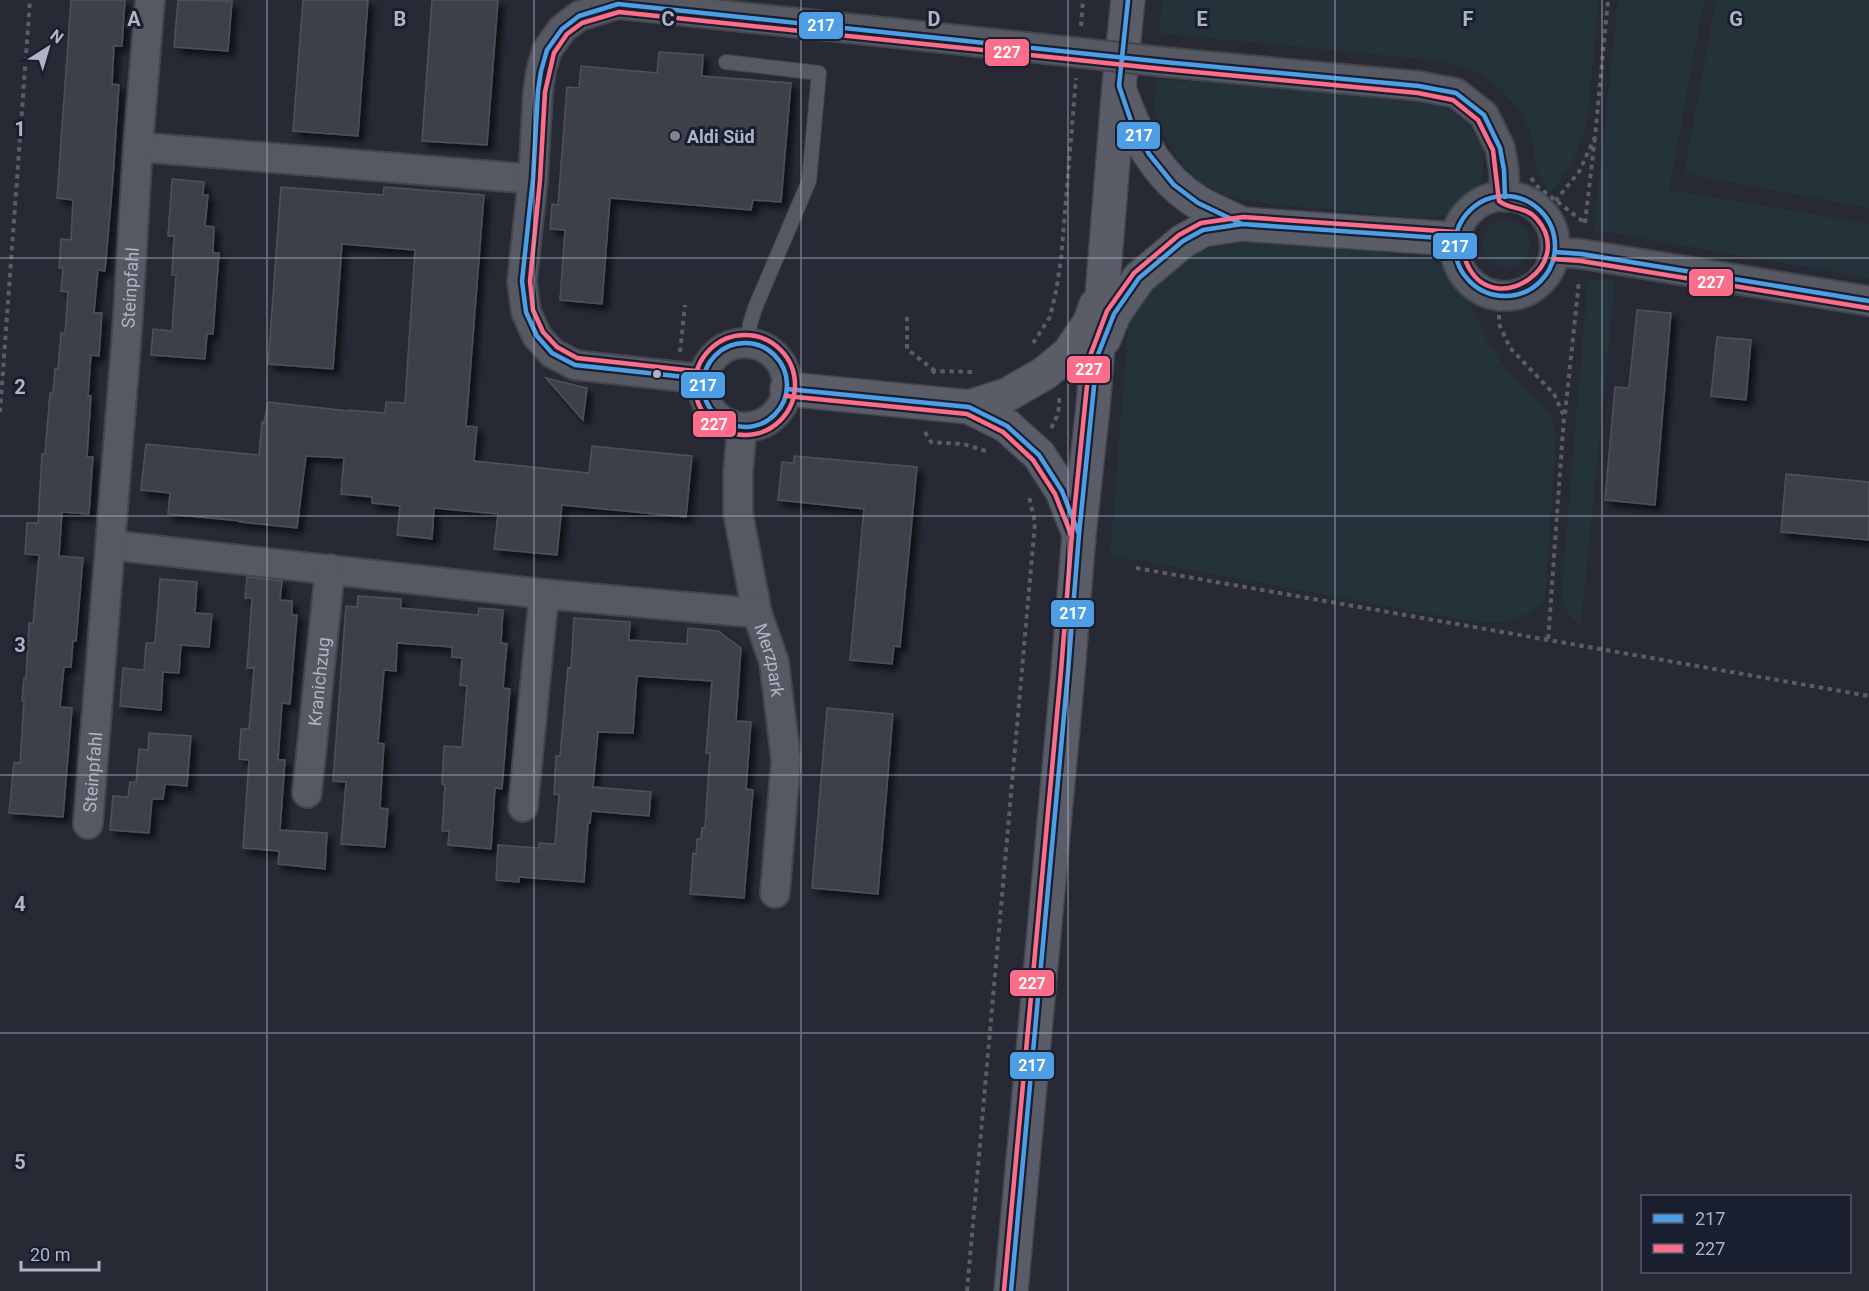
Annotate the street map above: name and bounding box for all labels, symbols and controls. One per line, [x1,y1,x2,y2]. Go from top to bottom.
text: A [127,7,141,31]
text: B [394,7,406,31]
text: C [661,7,675,31]
text: D [928,7,941,31]
text: E [1196,7,1208,31]
text: F [1463,7,1474,31]
text: G [1729,7,1743,31]
line badge: 217 [798,11,844,40]
text: 217 [807,16,835,35]
north arrow [18,18,78,78]
text: N [46,25,67,47]
line badge: 227 [984,38,1030,67]
text: 227 [993,43,1021,62]
text: 1 [14,117,26,141]
line badge: 217 [1116,121,1161,150]
place label: Aldi Süd [687,126,755,147]
text: 217 [1125,126,1153,145]
marker: Aldi Süd [668,129,682,143]
line badge: 217 [1432,232,1478,260]
text: 217 [1441,237,1469,256]
street label: Steinpfahl [117,247,143,329]
line badge: 227 [1688,268,1734,297]
text: 227 [1697,273,1725,292]
line badge: 227 [1066,355,1111,384]
text: 227 [1075,360,1103,379]
unlabelled marker [651,368,663,380]
line badge: 217 [680,371,726,399]
text: 2 [14,375,26,399]
text: 217 [689,376,717,395]
line badge: 227 [692,410,737,438]
text: 227 [700,415,728,434]
line badge: 217 [1050,599,1095,628]
text: 217 [1059,604,1087,623]
street label: Merzpark [751,620,789,699]
text: 3 [14,633,26,657]
street label: Kranichzug [303,636,333,727]
street label: Steinpfahl [78,731,106,813]
text: 4 [14,892,26,916]
line badge: 227 [1009,969,1055,997]
text: 227 [1018,974,1046,993]
line badge: 217 [1009,1051,1055,1080]
text: 217 [1018,1056,1046,1075]
text: 5 [14,1150,26,1174]
legend [1641,1195,1851,1273]
text: 217 [1695,1208,1725,1229]
scale bar [21,1234,99,1272]
text: 227 [1695,1238,1725,1259]
text: 20 m [30,1244,70,1265]

